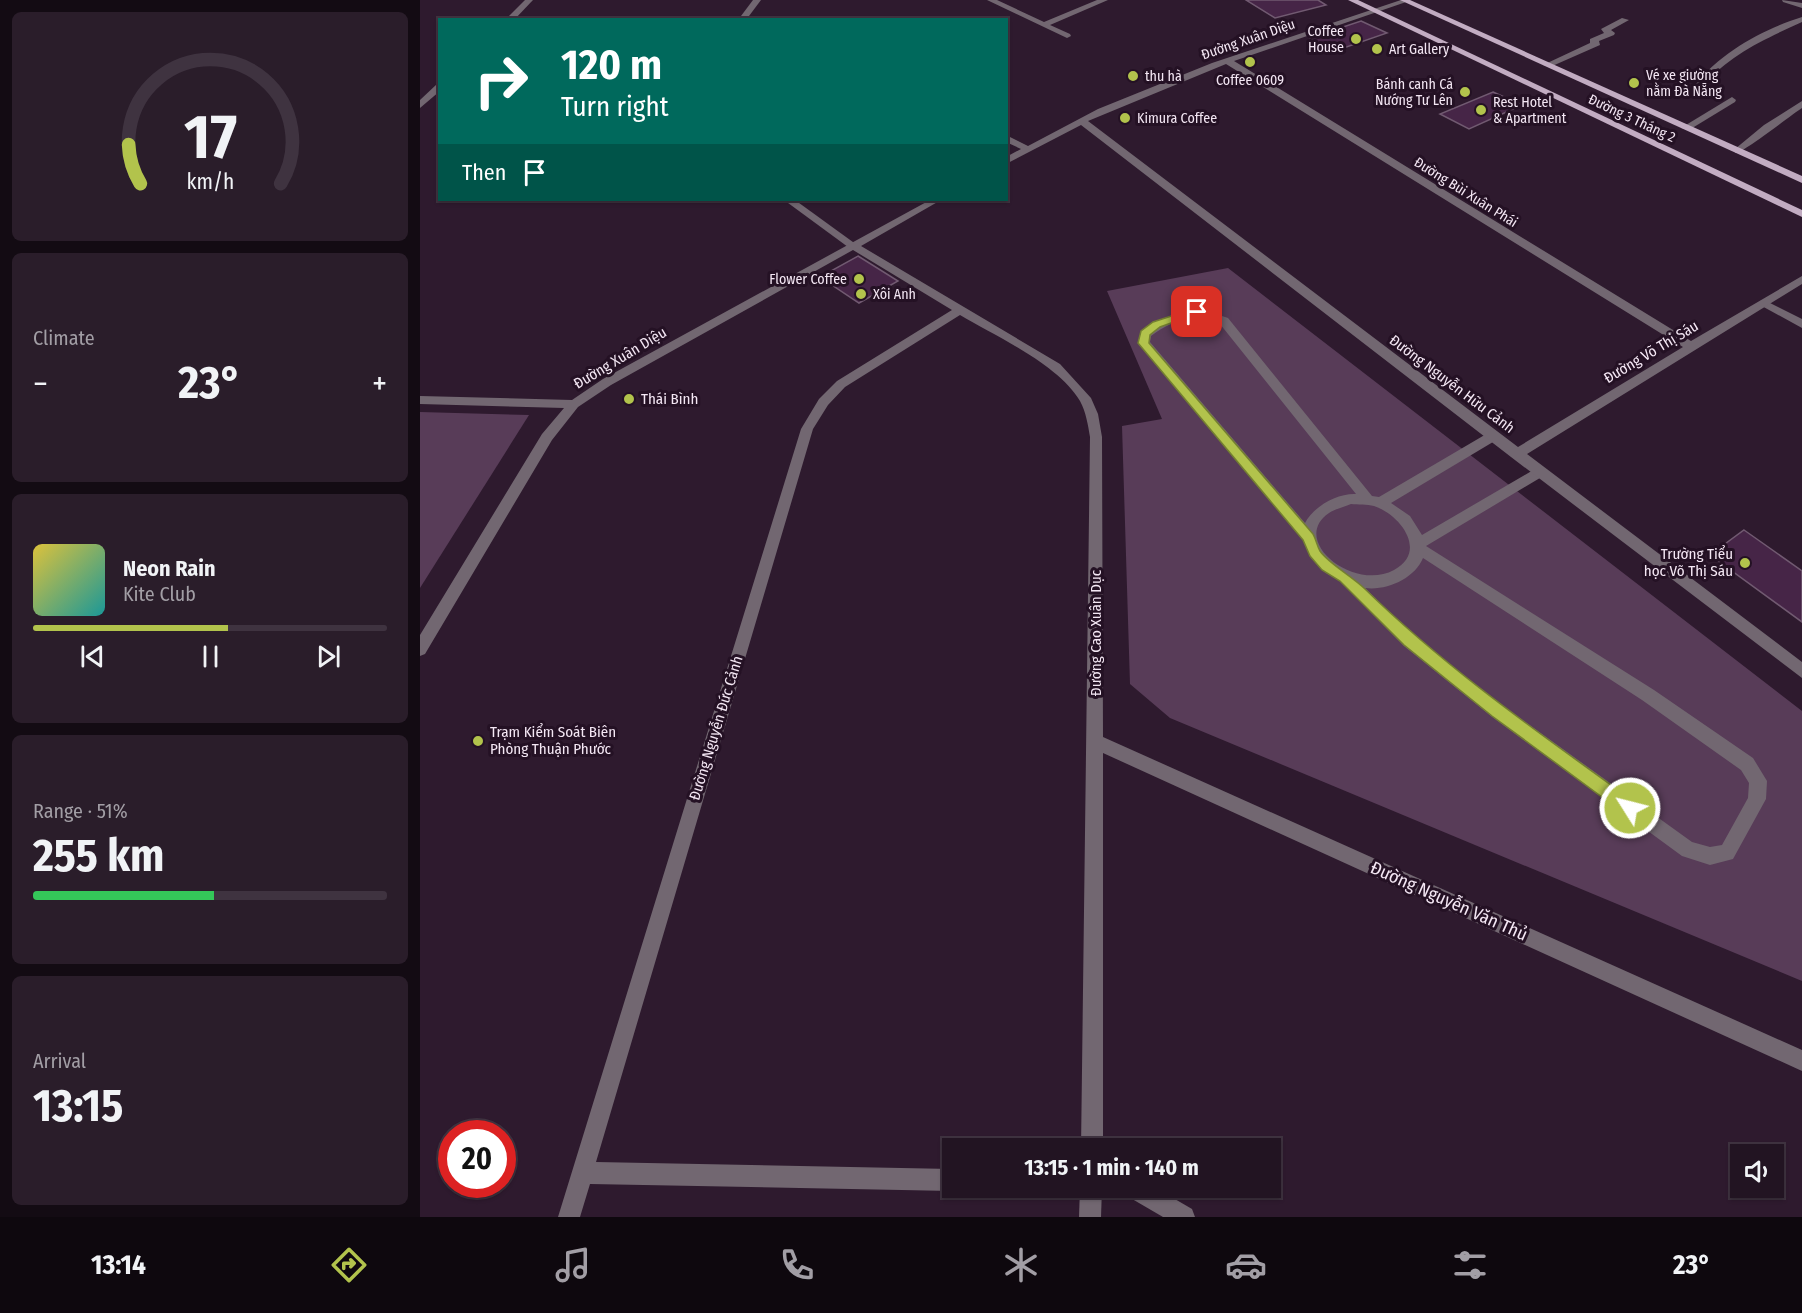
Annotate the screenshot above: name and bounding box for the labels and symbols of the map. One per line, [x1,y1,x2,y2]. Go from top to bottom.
street label: Đường Xuân Diệu [1199,15,1297,63]
place label: Coffee House [1308,23,1344,56]
marker: Coffee House [1349,32,1363,46]
place label: Art Gallery [1389,41,1450,58]
marker: Art Gallery [1370,42,1384,56]
marker: Coffee 0609 [1243,55,1257,69]
place label: Vé xe giường nằm Đà Nẵng [1646,67,1722,100]
place label: thu hà [1145,68,1182,85]
marker: thu hà [1126,69,1140,83]
place label: Coffee 0609 [1216,72,1284,89]
place label: Bánh canh Cá Nướng Tư Lên [1375,76,1453,109]
marker: Vé xe giường nằm Đà Nẵng [1627,76,1641,90]
marker: Bánh canh Cá Nướng Tư Lên [1458,85,1472,99]
street label: Đường 3 Tháng 2 [1585,91,1678,146]
place label: Rest Hotel & Apartment [1493,94,1567,127]
marker: Rest Hotel & Apartment [1474,103,1488,117]
place label: Kimura Coffee [1137,110,1217,127]
marker: Kimura Coffee [1118,111,1132,125]
street label: Đường Bùi Xuân Phái [1411,154,1521,231]
place label: Flower Coffee [769,271,847,288]
marker: Flower Coffee [852,272,866,286]
place label: Xôi Anh [873,286,916,303]
pin [1171,286,1222,337]
marker: Xôi Anh [854,287,868,301]
street label: Đường Võ Thị Sáu [1601,317,1701,387]
street label: Đường Xuân Diệu [570,323,670,393]
street label: Đường Nguyễn Hữu Cảnh [1386,331,1518,437]
place label: Thái Bình [641,390,698,408]
marker: Thái Bình [622,392,636,406]
place label: Trường Tiểu học Võ Thị Sáu [1644,545,1733,580]
marker: Trường Tiểu học Võ Thị Sáu [1738,556,1752,570]
street label: Đường Cao Xuân Dục [1087,569,1105,696]
street label: Đường Nguyễn Đức Cảnh [685,654,747,802]
place label: Trạm Kiểm Soát Biên Phòng Thuận Phước [490,723,616,758]
marker: Trạm Kiểm Soát Biên Phòng Thuận Phước [471,734,485,748]
position arrow [1598,776,1662,840]
street label: Đường Nguyễn Văn Thủ [1367,856,1531,946]
speed limit sign: 20 [438,1120,516,1198]

